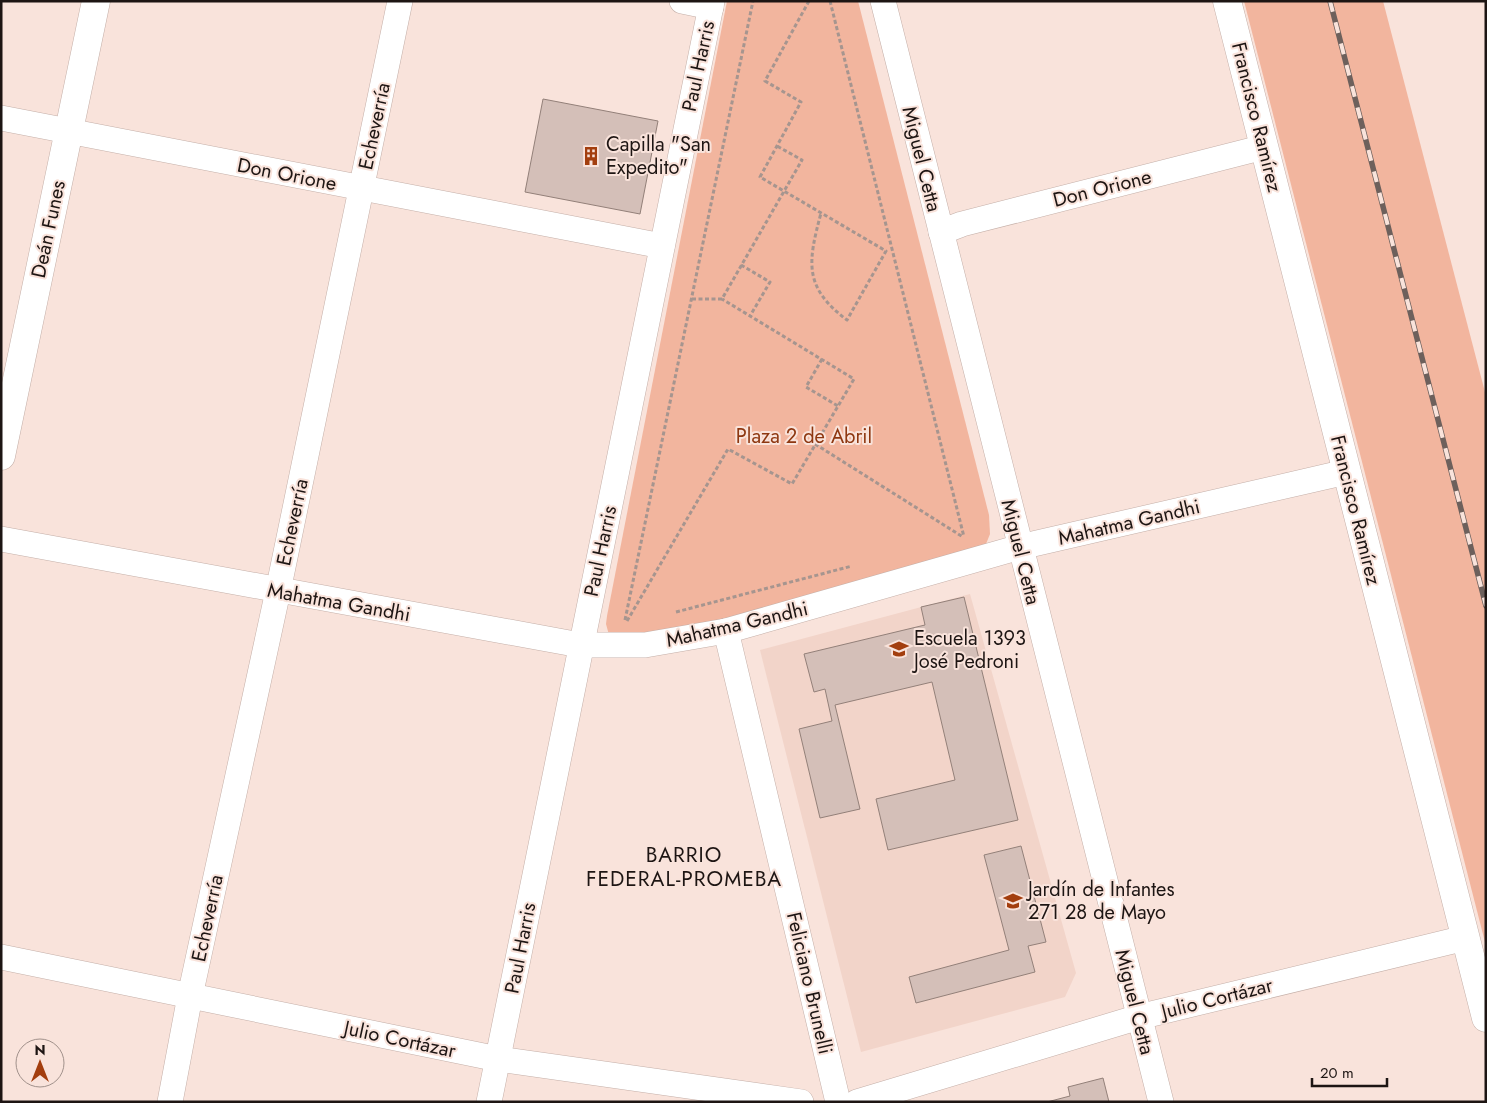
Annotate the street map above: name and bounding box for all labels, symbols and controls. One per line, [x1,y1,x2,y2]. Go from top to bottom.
street label: Paul Harris [675,18,722,114]
street label: Francisco Ramírez [1224,39,1289,195]
street label: Echeverría [351,80,398,172]
street label: Miguel Cetta [894,103,949,215]
place label: Capilla "San Expedito" [606,130,711,182]
building icon: Capilla "San Expedito" [580,145,602,167]
street label: Don Orione [235,151,339,198]
street label: Don Orione [1050,162,1154,215]
street label: Deán Funes [24,178,73,281]
park label: Plaza 2 de Abril [736,422,872,451]
street label: Francisco Ramírez [1323,432,1388,588]
street label: Echeverría [269,476,316,568]
street label: Mahatma Gandhi [1055,492,1203,553]
street label: Miguel Cetta [993,496,1048,608]
street label: Paul Harris [577,503,624,599]
street label: Mahatma Gandhi [265,576,413,629]
street label: Mahatma Gandhi [663,594,811,655]
place label: Escuela 1393 José Pedroni [911,624,1026,676]
school or university icon: Escuela 1393 José Pedroni [888,638,910,660]
district label: BARRIO FEDERAL-PROMEBA [586,840,782,894]
street label: Echeverría [184,872,231,964]
place label: Jardín de Infantes 271 28 de Mayo [1025,875,1174,927]
school or university icon: Jardín de Infantes 271 28 de Mayo [1002,890,1024,912]
street label: Paul Harris [497,900,544,996]
street label: Feliciano Brunelli [779,909,840,1057]
street label: Miguel Cetta [1107,946,1162,1058]
street label: Julio Cortázar [1156,971,1276,1027]
street label: Julio Cortázar [338,1013,459,1066]
north arrow [15,1038,65,1088]
text: N [34,1040,46,1060]
scale bar [1312,1056,1387,1088]
text: 20 m [1320,1062,1354,1084]

